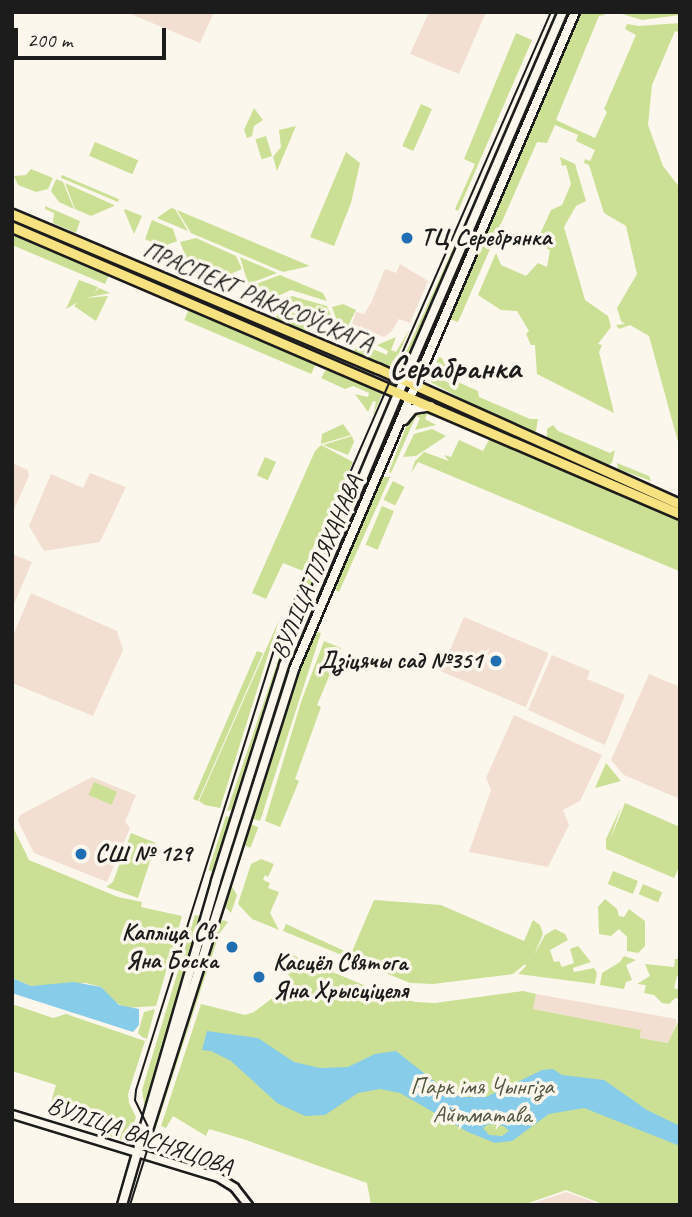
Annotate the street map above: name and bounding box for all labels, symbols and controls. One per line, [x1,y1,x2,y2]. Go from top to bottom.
scale bar [18,14,170,58]
text: 200 m [27,27,72,53]
place label: ТЦ Серебрянка [421,224,550,252]
marker: ТЦ Серебрянка [399,230,415,246]
street label: ПРАСПЕКТ РАКАСОЎСКАГА [139,236,377,358]
district label: Серабранка [389,349,521,387]
street label: ВУЛІЦА ПЛЯХАНАВА [266,472,368,662]
place label: Дзіцячы сад №351 [318,647,482,675]
marker: Дзіцячы сад №351 [488,653,504,669]
place label: СШ № 129 [95,840,191,868]
marker: СШ № 129 [73,846,89,862]
place label: Капліца Св. Яна Боска [121,919,218,975]
marker: Капліца Св. Яна Боска [224,939,240,955]
place label: Касцёл Святога Яна Хрысціцеля [273,949,409,1005]
marker: Касцёл Святога Яна Хрысціцеля [251,969,267,985]
park label: Парк імя Чынгіза Айтматава [410,1073,554,1129]
street label: ВУЛІЦА ВАСНЯЦОВА [44,1091,236,1181]

